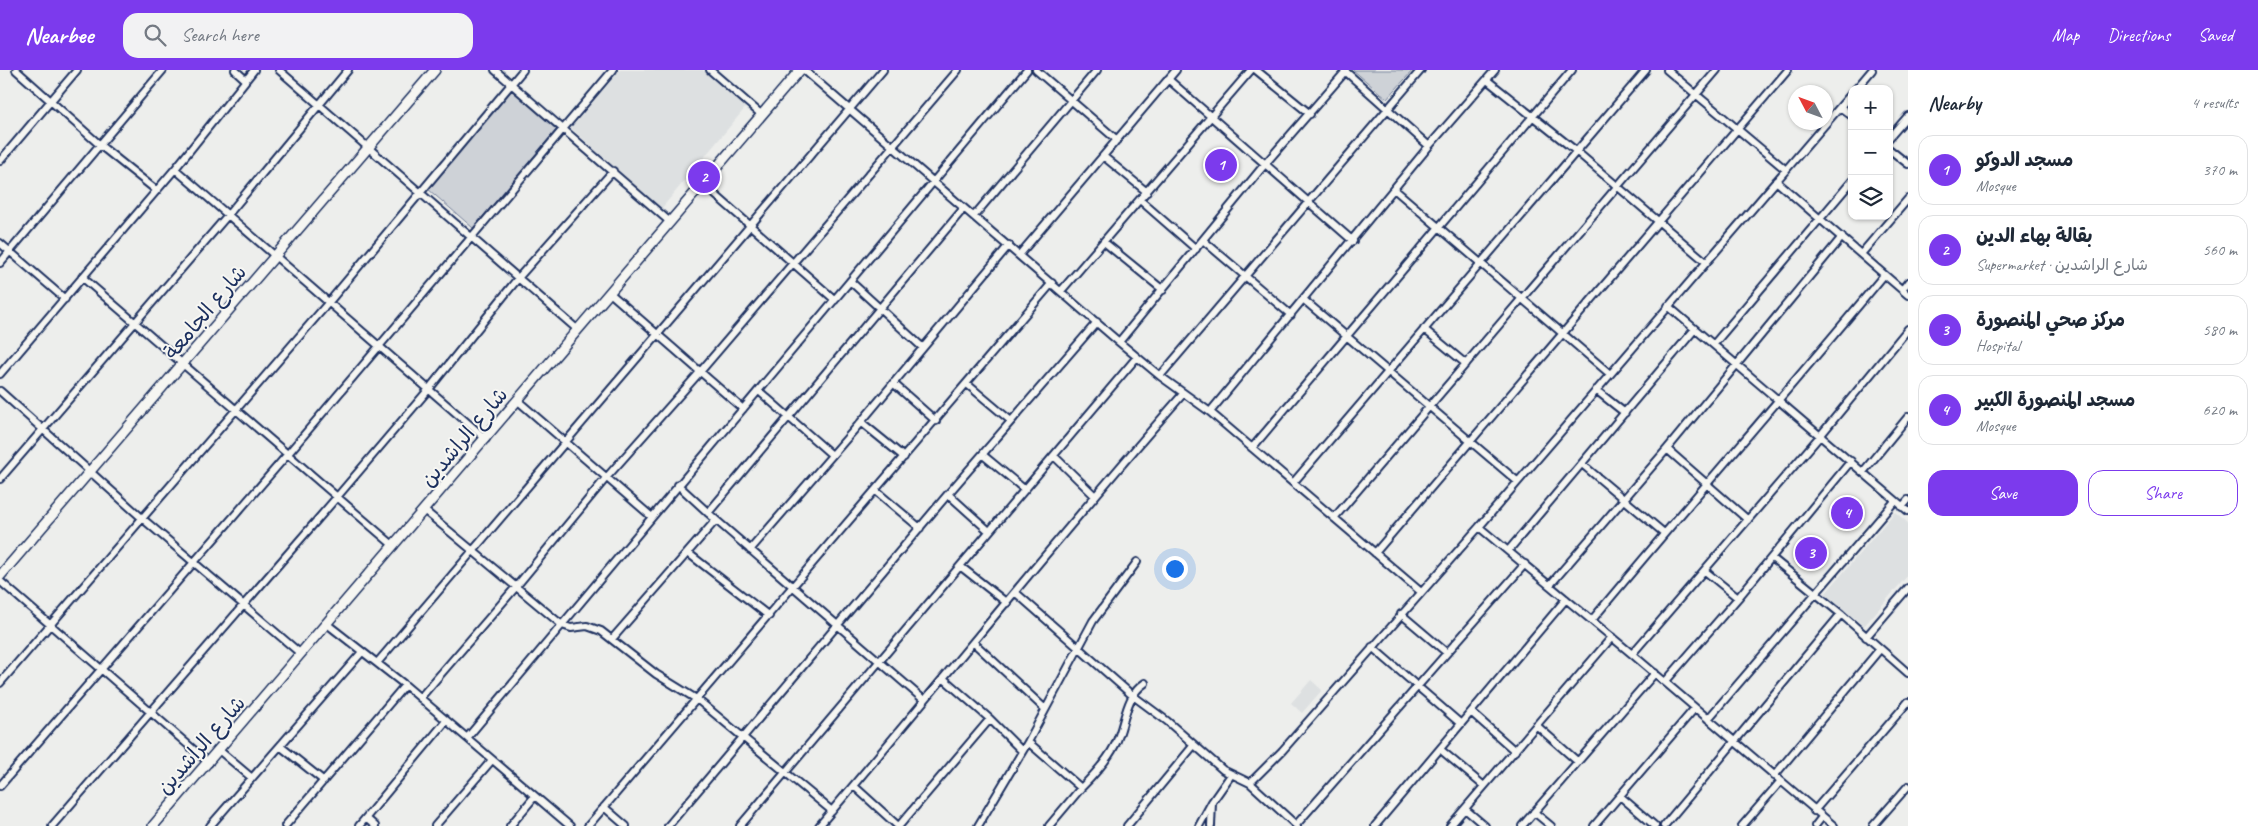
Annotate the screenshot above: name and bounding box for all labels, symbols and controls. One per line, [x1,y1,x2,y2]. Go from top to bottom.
search box [123,13,473,58]
text: Nearbee [25,20,93,50]
icon: search [141,21,169,49]
text: Search here [181,23,259,47]
text: Map [2052,24,2079,46]
text: Directions [2107,24,2170,46]
text: Saved [2198,24,2233,46]
north arrow [1788,85,1833,130]
map controls [1848,85,1893,220]
button: + [1848,85,1893,130]
text: Nearby [1928,90,1981,116]
text: 4 results [2191,93,2238,113]
button: − [1848,130,1893,175]
pin: 1 [1205,146,1237,184]
text: مسجد الدوكو [1976,148,2073,172]
pin: 2 [688,158,720,196]
text: 1 [1941,160,1949,180]
text: 370 m [2203,160,2237,180]
button: layers [1848,175,1893,220]
text: Mosque [1976,176,2016,196]
text: بقالة بهاء الدين [1976,224,2092,248]
text: 2 [1941,240,1949,260]
text: 560 m [2203,240,2237,260]
text: Supermarket · شارع الراشدين [1976,255,2148,275]
street label: شارع الجامعة [158,259,254,366]
text: مركز صحي المنصورة [1976,308,2125,332]
text: 3 [1941,320,1949,340]
text: 580 m [2203,320,2237,340]
text: Hospital [1976,336,2020,356]
street label: شارع الراشدين [415,382,515,493]
text: مسجد المنصورة الكبير [1976,388,2135,412]
text: 4 [1941,400,1949,420]
text: 620 m [2203,400,2237,420]
text: Mosque [1976,416,2016,436]
button: Save [1928,470,2078,516]
button: Share [2088,470,2238,516]
pin: 4 [1831,494,1863,532]
pin: 3 [1795,534,1827,572]
your location [1162,556,1188,582]
street label: شارع الراشدين [151,690,252,801]

